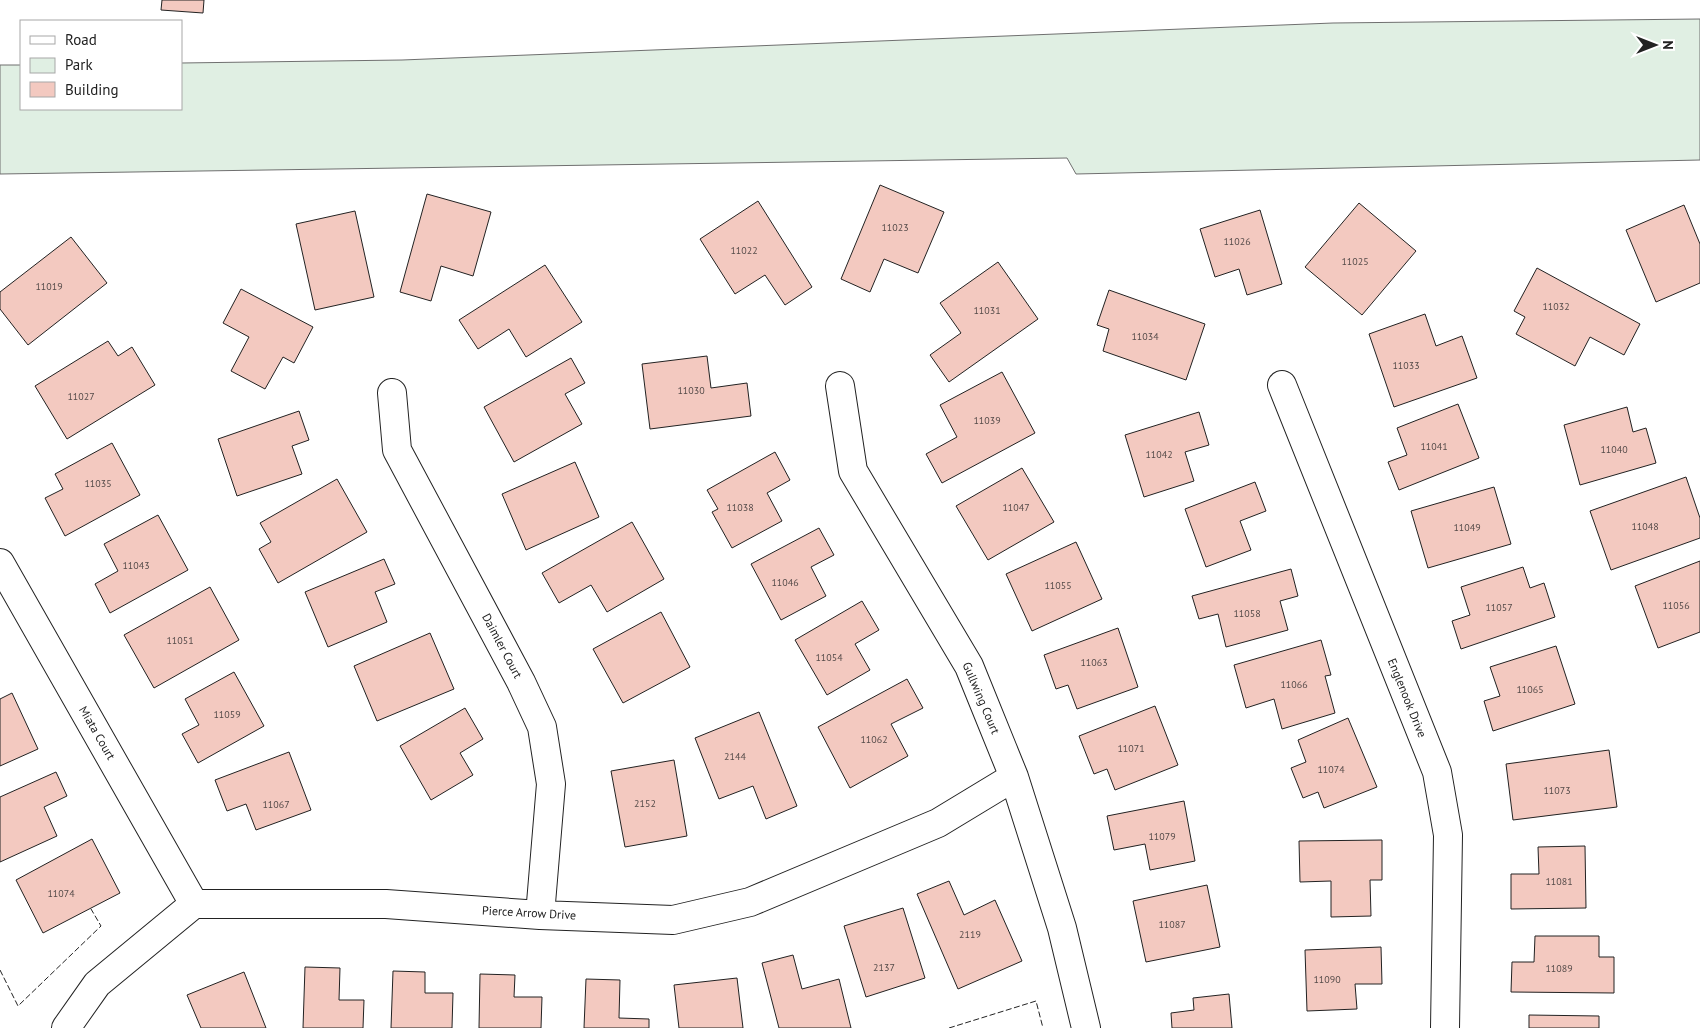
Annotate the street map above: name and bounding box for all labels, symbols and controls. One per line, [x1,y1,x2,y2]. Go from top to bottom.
legend [20,20,182,110]
north arrow [1630,20,1680,70]
text: Road [65,30,97,49]
text: N [1659,40,1677,50]
text: Park [65,55,93,74]
text: Building [65,80,119,99]
house number: 11023 [881,221,909,234]
house number: 11026 [1223,235,1251,248]
house number: 11022 [730,244,758,257]
house number: 11025 [1341,255,1369,268]
house number: 11019 [35,280,63,293]
house number: 11032 [1542,300,1570,313]
house number: 11031 [973,304,1001,317]
house number: 11034 [1131,330,1159,343]
house number: 11033 [1392,359,1420,372]
house number: 11030 [677,384,705,397]
house number: 11027 [67,390,95,403]
house number: 11039 [973,414,1001,427]
house number: 11041 [1420,440,1448,453]
house number: 11040 [1600,443,1628,456]
house number: 11042 [1145,448,1173,461]
house number: 11035 [84,477,112,490]
house number: 11038 [726,501,754,514]
house number: 11047 [1002,501,1030,514]
house number: 11048 [1631,520,1659,533]
house number: 11049 [1453,521,1481,534]
house number: 11043 [122,559,150,572]
house number: 11046 [771,576,799,589]
house number: 11055 [1044,579,1072,592]
house number: 11056 [1662,599,1690,612]
house number: 11057 [1485,601,1513,614]
house number: 11058 [1233,607,1261,620]
street label: Daimler Court [479,611,526,681]
house number: 11051 [166,634,194,647]
house number: 11054 [815,651,843,664]
house number: 11063 [1080,656,1108,669]
street label: Englenook Drive [1385,656,1430,740]
street label: Gullwing Court [960,659,1003,736]
house number: 11066 [1280,678,1308,691]
house number: 11065 [1516,683,1544,696]
street label: Miata Court [76,703,119,762]
house number: 11059 [213,708,241,721]
house number: 11062 [860,733,888,746]
house number: 11071 [1117,742,1145,755]
house number: 2144 [724,750,746,763]
house number: 11074 [1317,763,1345,776]
house number: 11073 [1543,784,1571,797]
house number: 2152 [634,797,656,810]
house number: 11067 [262,798,290,811]
house number: 11079 [1148,830,1176,843]
house number: 11081 [1545,875,1573,888]
house number: 11074 [47,887,75,900]
street label: Pierce Arrow Drive [482,903,576,922]
house number: 11087 [1158,918,1186,931]
house number: 2119 [959,928,981,941]
house number: 2137 [873,961,895,974]
house number: 11089 [1545,962,1573,975]
house number: 11090 [1313,973,1341,986]

